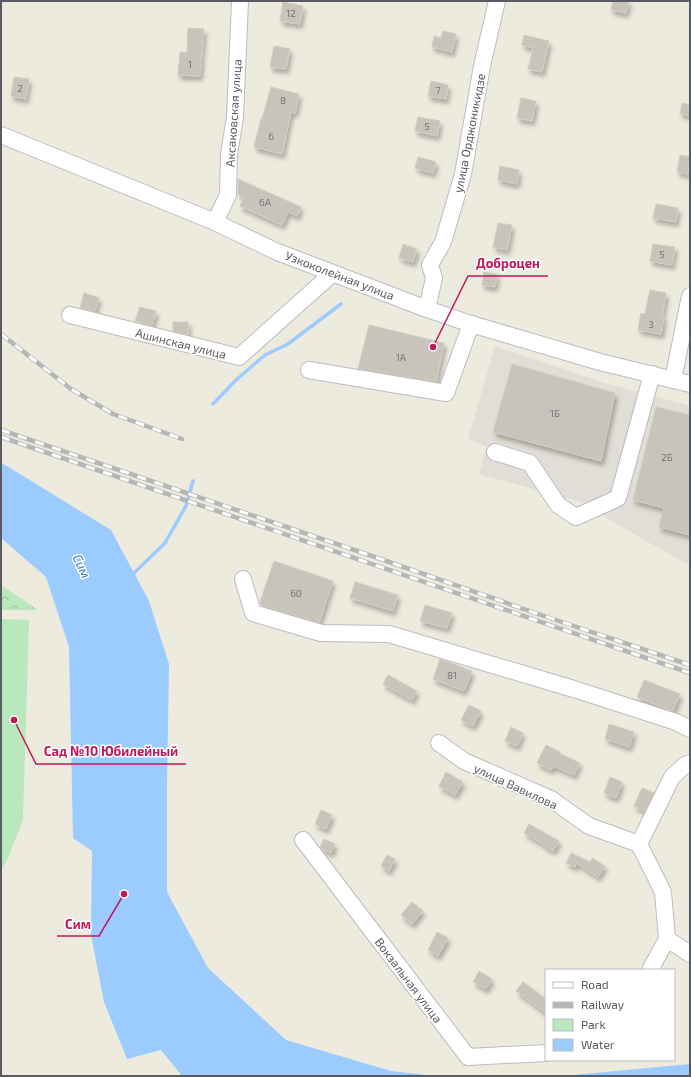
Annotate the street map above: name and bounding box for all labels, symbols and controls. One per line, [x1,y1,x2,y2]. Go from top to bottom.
house number: 12 [286,7,296,19]
house number: 1 [188,58,192,70]
street label: Аксаковская улица [222,59,245,167]
street label: улица Орджоникидзе [451,72,488,194]
house number: 2 [17,82,23,94]
house number: 7 [435,84,441,96]
house number: 8 [280,94,286,106]
house number: 5 [424,120,430,132]
house number: 6 [268,130,274,142]
house number: 6А [259,196,272,208]
street label: Узкоколейная улица [283,248,396,303]
house number: 5 [659,248,665,260]
callout: Доброцен [468,251,548,276]
text: Доброцен [476,255,540,271]
house number: 3 [648,318,654,330]
street label: Ашинская улица [134,325,228,362]
house number: 1А [396,351,407,363]
house number: 1Б [550,407,560,419]
house number: 2Б [661,451,673,463]
water label: Сим [70,552,94,580]
house number: 60 [290,587,302,599]
house number: 81 [447,669,457,681]
callout: Сад №10 Юбилейный [36,739,186,764]
text: Сад №10 Юбилейный [44,743,178,759]
street label: улица Вавилова [471,760,560,812]
callout: Сим [57,911,99,936]
text: Сим [65,916,91,932]
street label: Вокзальная улица [372,935,445,1026]
legend [545,969,675,1061]
text: Road [581,977,609,991]
text: Railway [581,997,625,1011]
text: Park [581,1017,606,1031]
text: Water [581,1037,615,1051]

